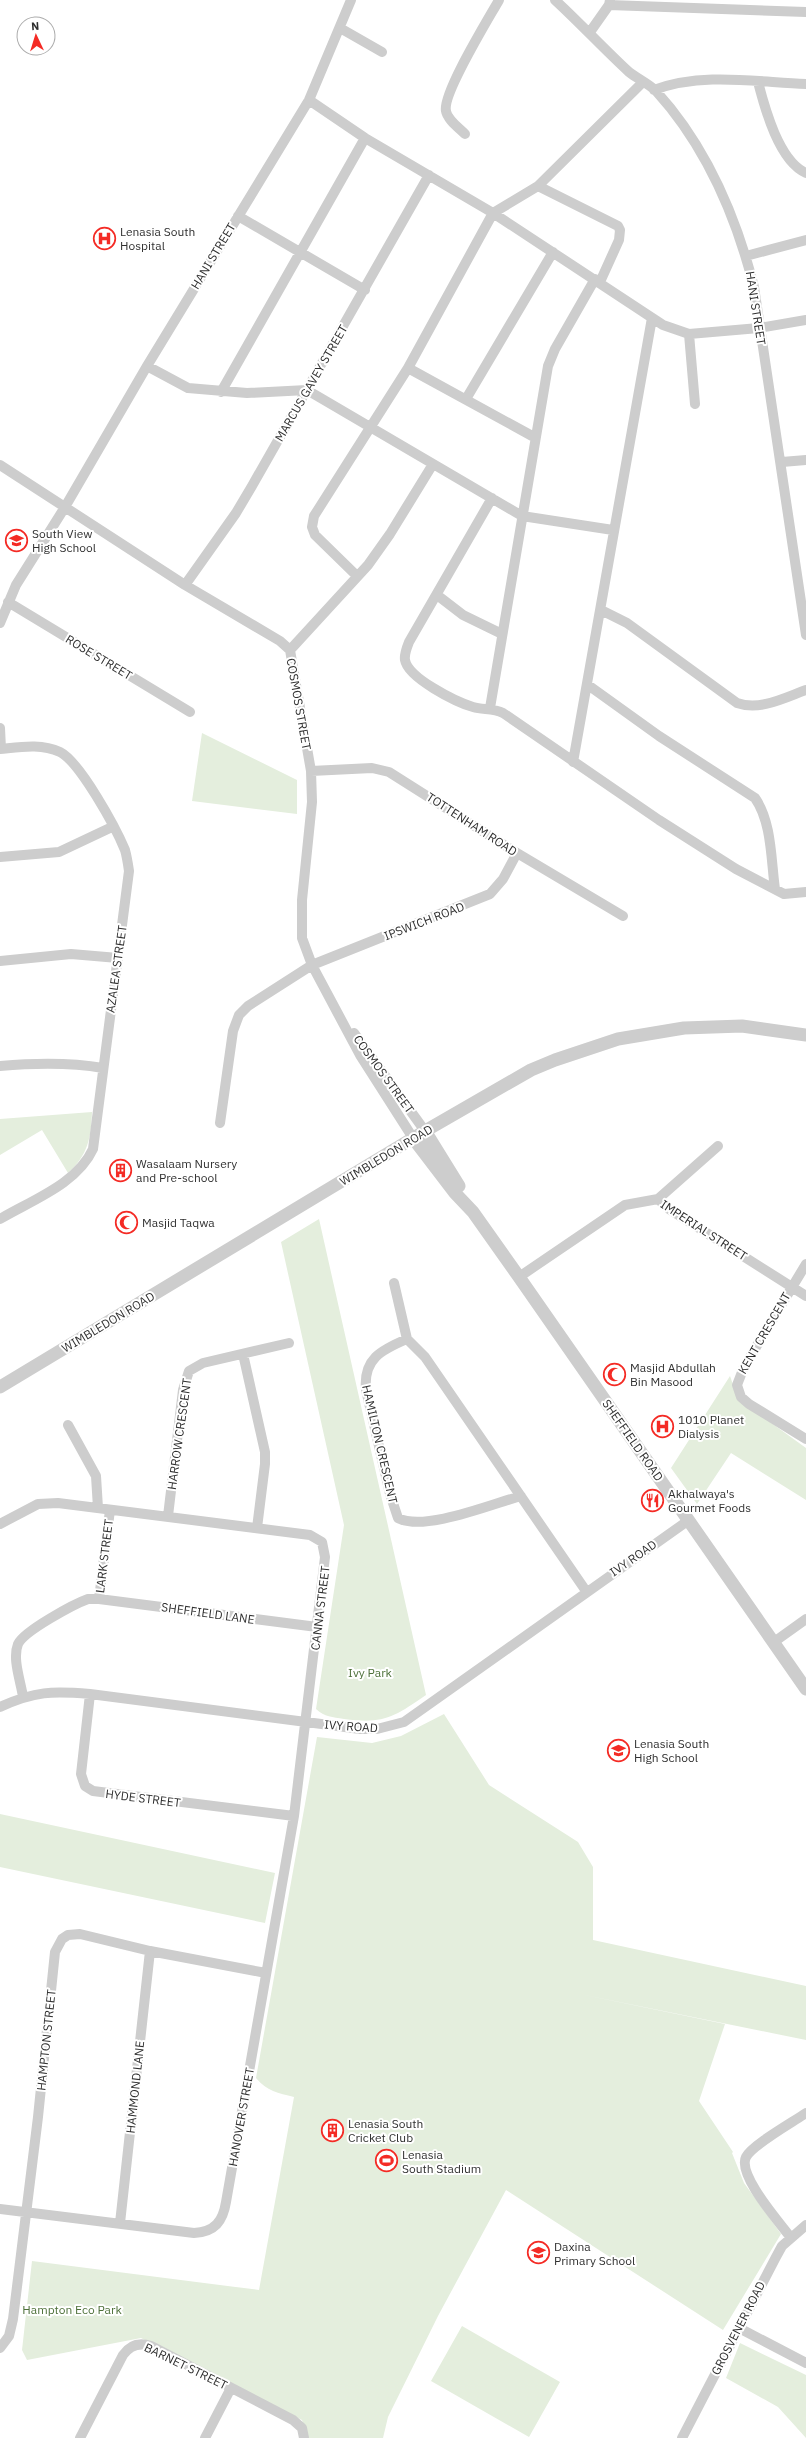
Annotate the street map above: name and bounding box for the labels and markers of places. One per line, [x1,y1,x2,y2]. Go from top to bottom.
place label: Lenasia South Hospital [120,224,195,253]
hospital icon: Lenasia South Hospital [92,225,118,251]
place label: South View High School [32,526,96,555]
school or university icon: South View High School [3,527,29,553]
place label: Wasalaam Nursery and Pre-school [136,1156,237,1185]
building icon: Wasalaam Nursery and Pre-school [108,1157,134,1183]
mosque icon: Masjid Taqwa [113,1209,139,1235]
place label: Masjid Taqwa [142,1215,215,1230]
place label: Masjid Abdullah Bin Masood [630,1360,716,1389]
mosque icon: Masjid Abdullah Bin Masood [601,1361,627,1387]
place label: 1010 Planet Dialysis [678,1412,744,1441]
hospital icon: 1010 Planet Dialysis [650,1413,676,1439]
place label: Akhalwaya's Gourmet Foods [668,1486,751,1515]
restaurant icon: Akhalwaya's Gourmet Foods [639,1487,665,1513]
place label: Lenasia South High School [634,1736,709,1765]
school or university icon: Lenasia South High School [606,1737,632,1763]
place label: Lenasia South Cricket Club [348,2116,423,2145]
building icon: Lenasia South Cricket Club [320,2117,346,2143]
place label: Lenasia South Stadium [402,2147,481,2176]
sports icon: Lenasia South Stadium [374,2148,400,2174]
place label: Daxina Primary School [554,2239,635,2268]
school or university icon: Daxina Primary School [525,2240,551,2266]

